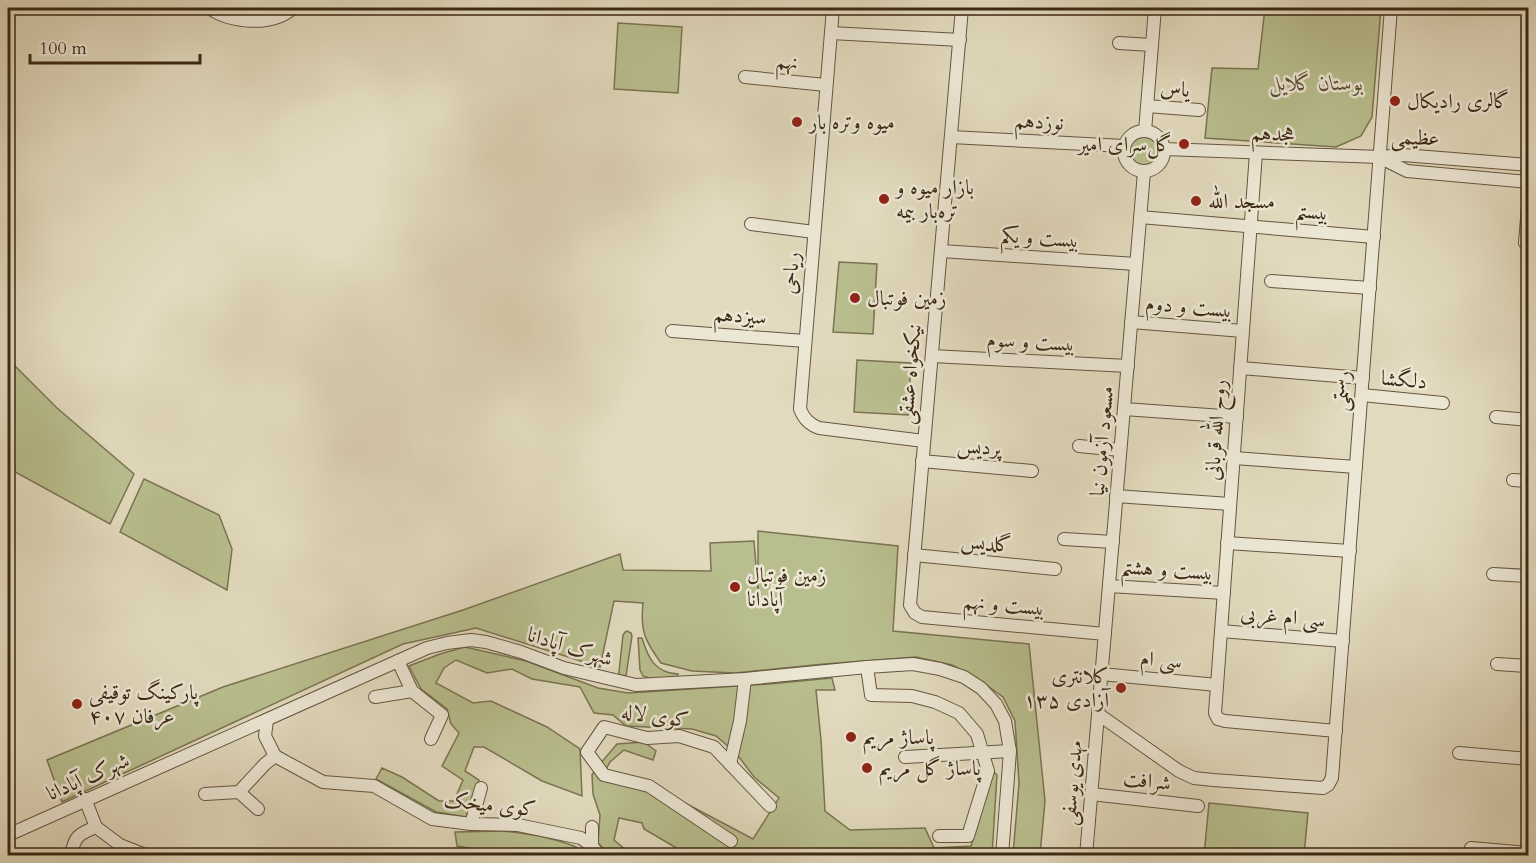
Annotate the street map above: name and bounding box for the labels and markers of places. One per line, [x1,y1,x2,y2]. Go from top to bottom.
place label: گالری رادیکال [1407,87,1510,116]
marker: گالری رادیکال [1388,94,1402,108]
place label: میوه وتره بار [807,108,895,137]
marker: میوه وتره بار [790,115,804,129]
place label: گل‌سرای امیر [1076,130,1172,159]
marker: گل‌سرای امیر [1177,137,1191,151]
place label: بازار میوه و تره‌بار بیمه [894,173,974,226]
place label: مسجد الله [1208,184,1275,216]
marker: بازار میوه و تره‌بار بیمه [877,192,891,206]
marker: مسجد الله [1189,194,1203,208]
place label: زمین فوتبال [867,284,946,313]
marker: زمین فوتبال [848,291,862,305]
place label: زمین فوتبال آپادانا [747,561,826,614]
marker: زمین فوتبال آپادانا [728,580,742,594]
place label: کلانتری ۱۳۵ آزادی [1024,662,1111,715]
place label: پارکینگ توقیفی عرفان ۴۰۷ [89,678,199,731]
marker: کلانتری ۱۳۵ آزادی [1114,681,1128,695]
marker: پارکینگ توقیفی عرفان ۴۰۷ [70,697,84,711]
place label: پاساژ مریم [863,723,935,755]
marker: پاساژ مریم [844,730,858,744]
place label: پاساژ گل مریم [879,754,982,786]
marker: پاساژ گل مریم [860,761,874,775]

